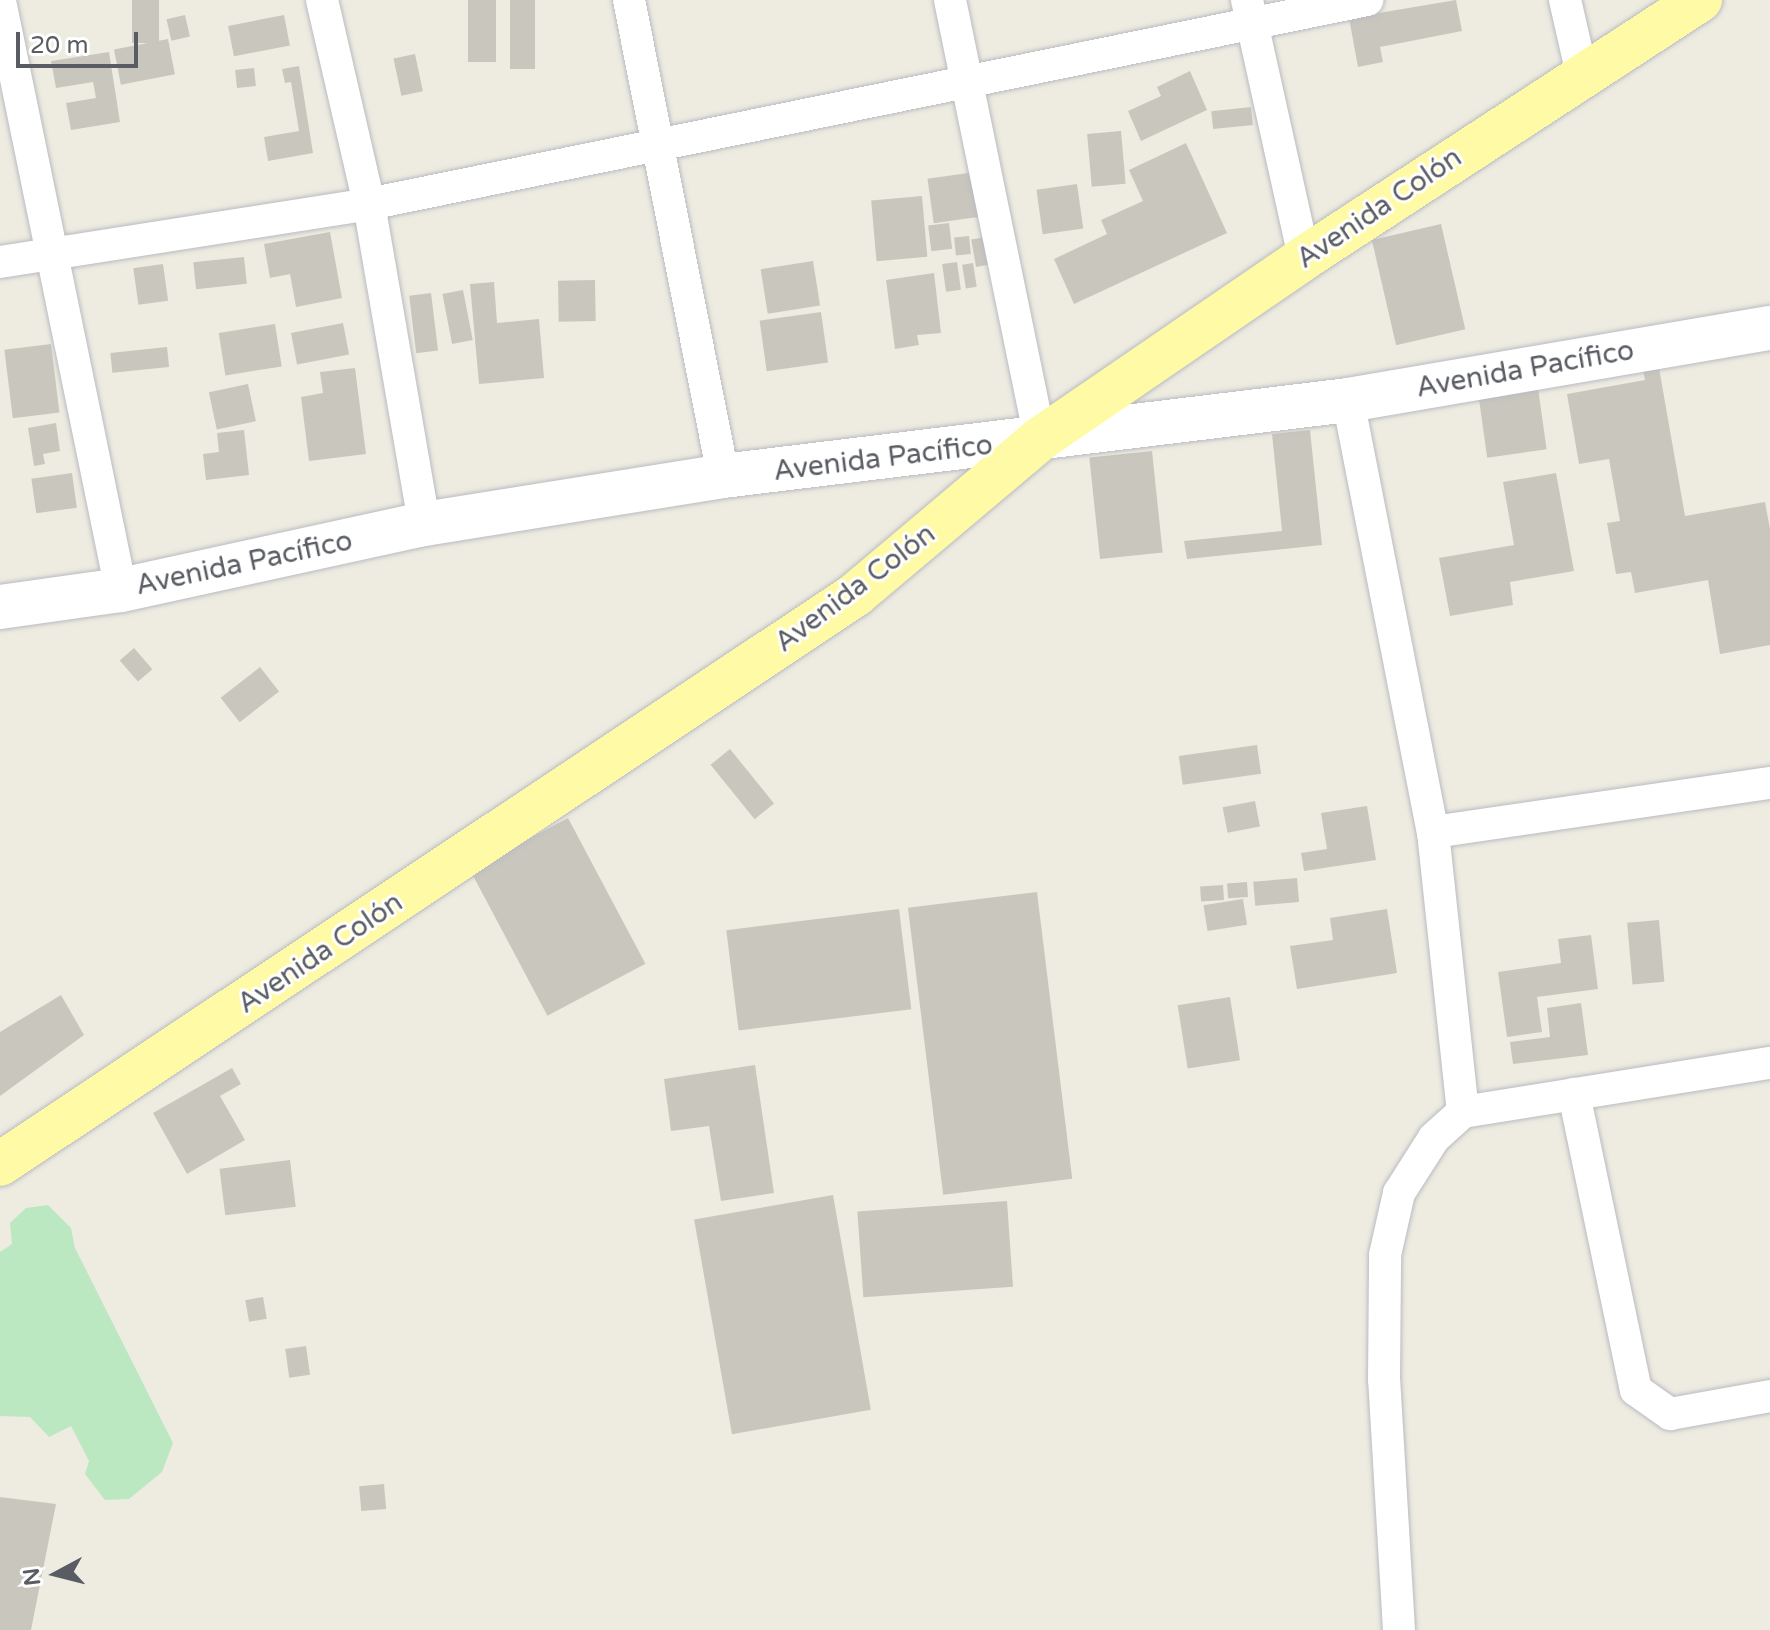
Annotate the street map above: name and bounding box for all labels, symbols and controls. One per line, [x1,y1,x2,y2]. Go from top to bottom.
scale bar [20,16,142,66]
text: 20 m [30,31,88,60]
street label: Avenida Colón [1290,140,1468,276]
street label: Avenida Pacífico [1414,333,1636,405]
street label: Avenida Pacífico [772,428,994,488]
street label: Avenida Colón [768,517,942,659]
street label: Avenida Pacífico [133,524,355,602]
street label: Avenida Colón [231,885,409,1021]
north arrow [16,1534,96,1614]
text: N [18,1567,46,1587]

